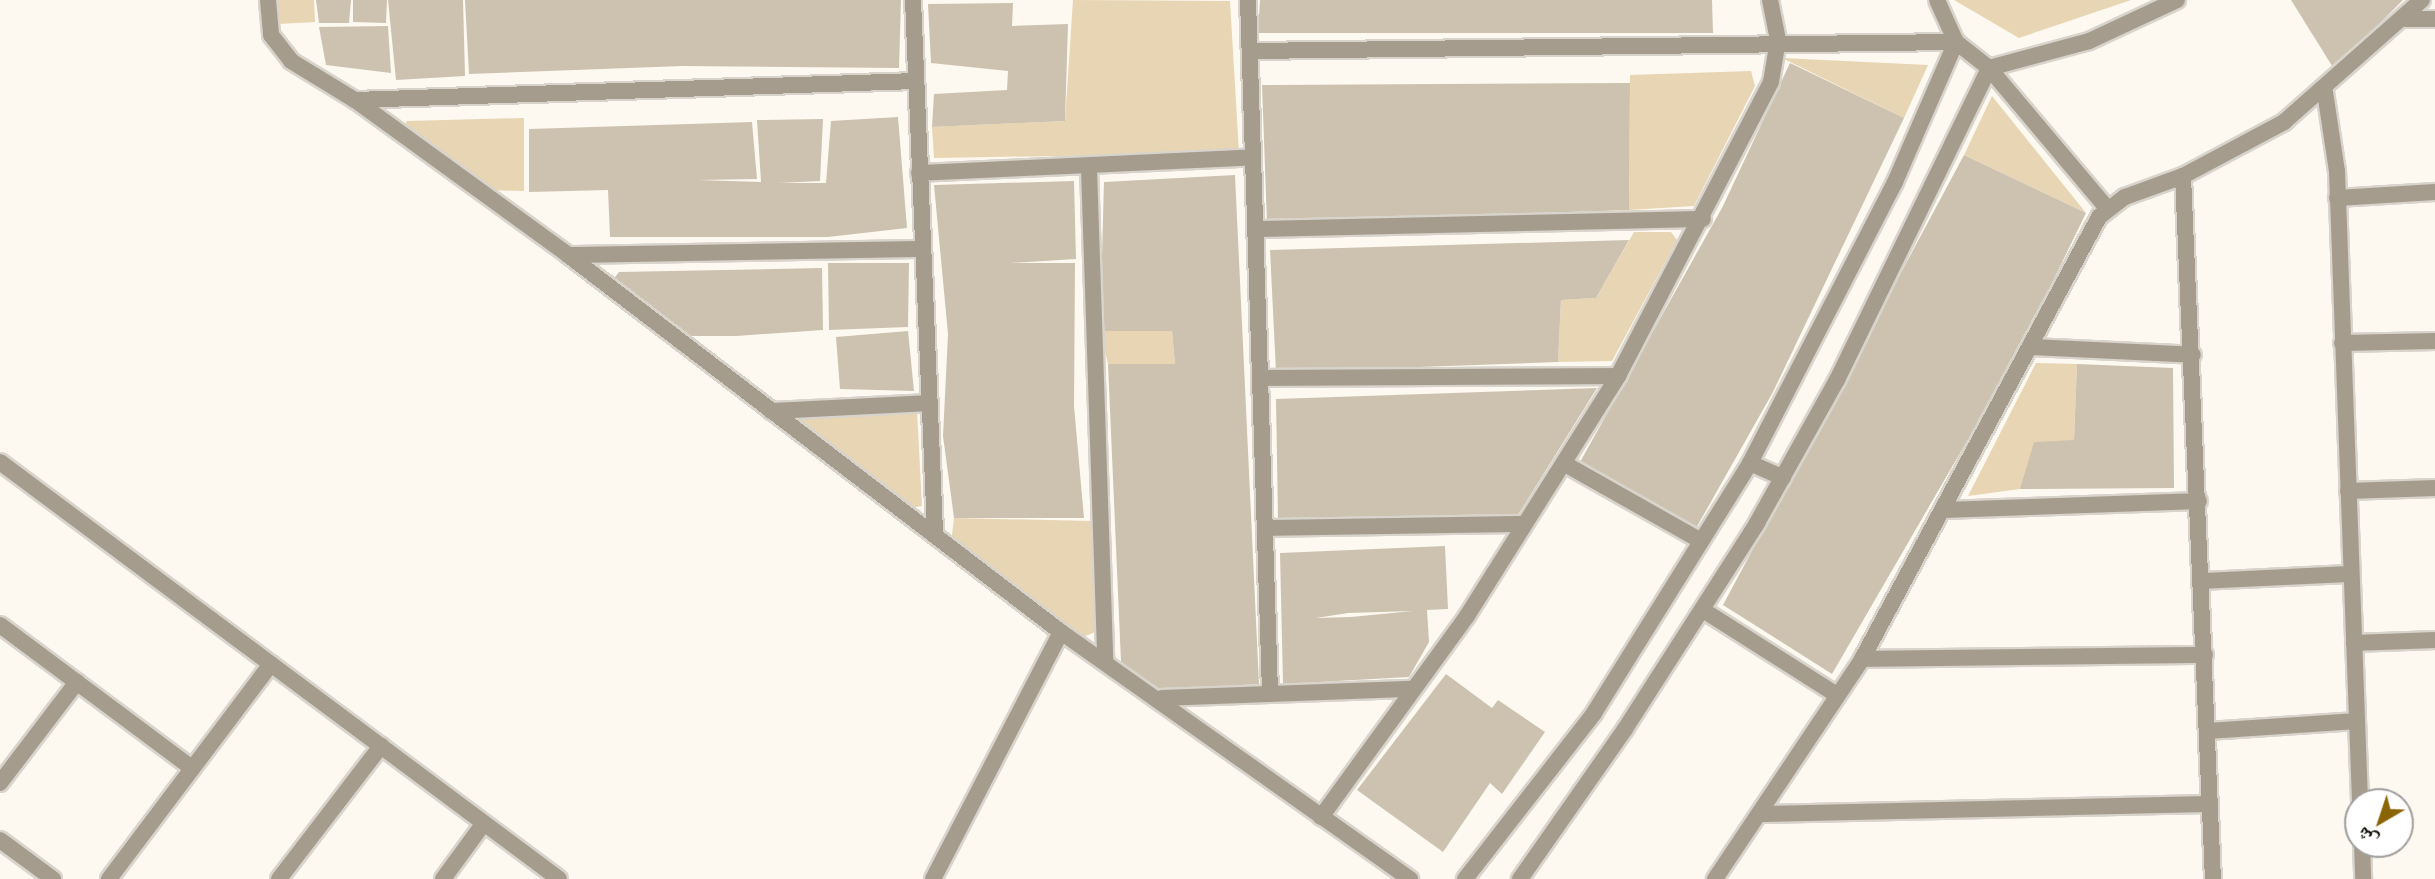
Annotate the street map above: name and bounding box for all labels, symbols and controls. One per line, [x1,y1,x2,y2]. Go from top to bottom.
north arrow [2344,788,2414,858]
text: ش [2352,823,2382,853]

